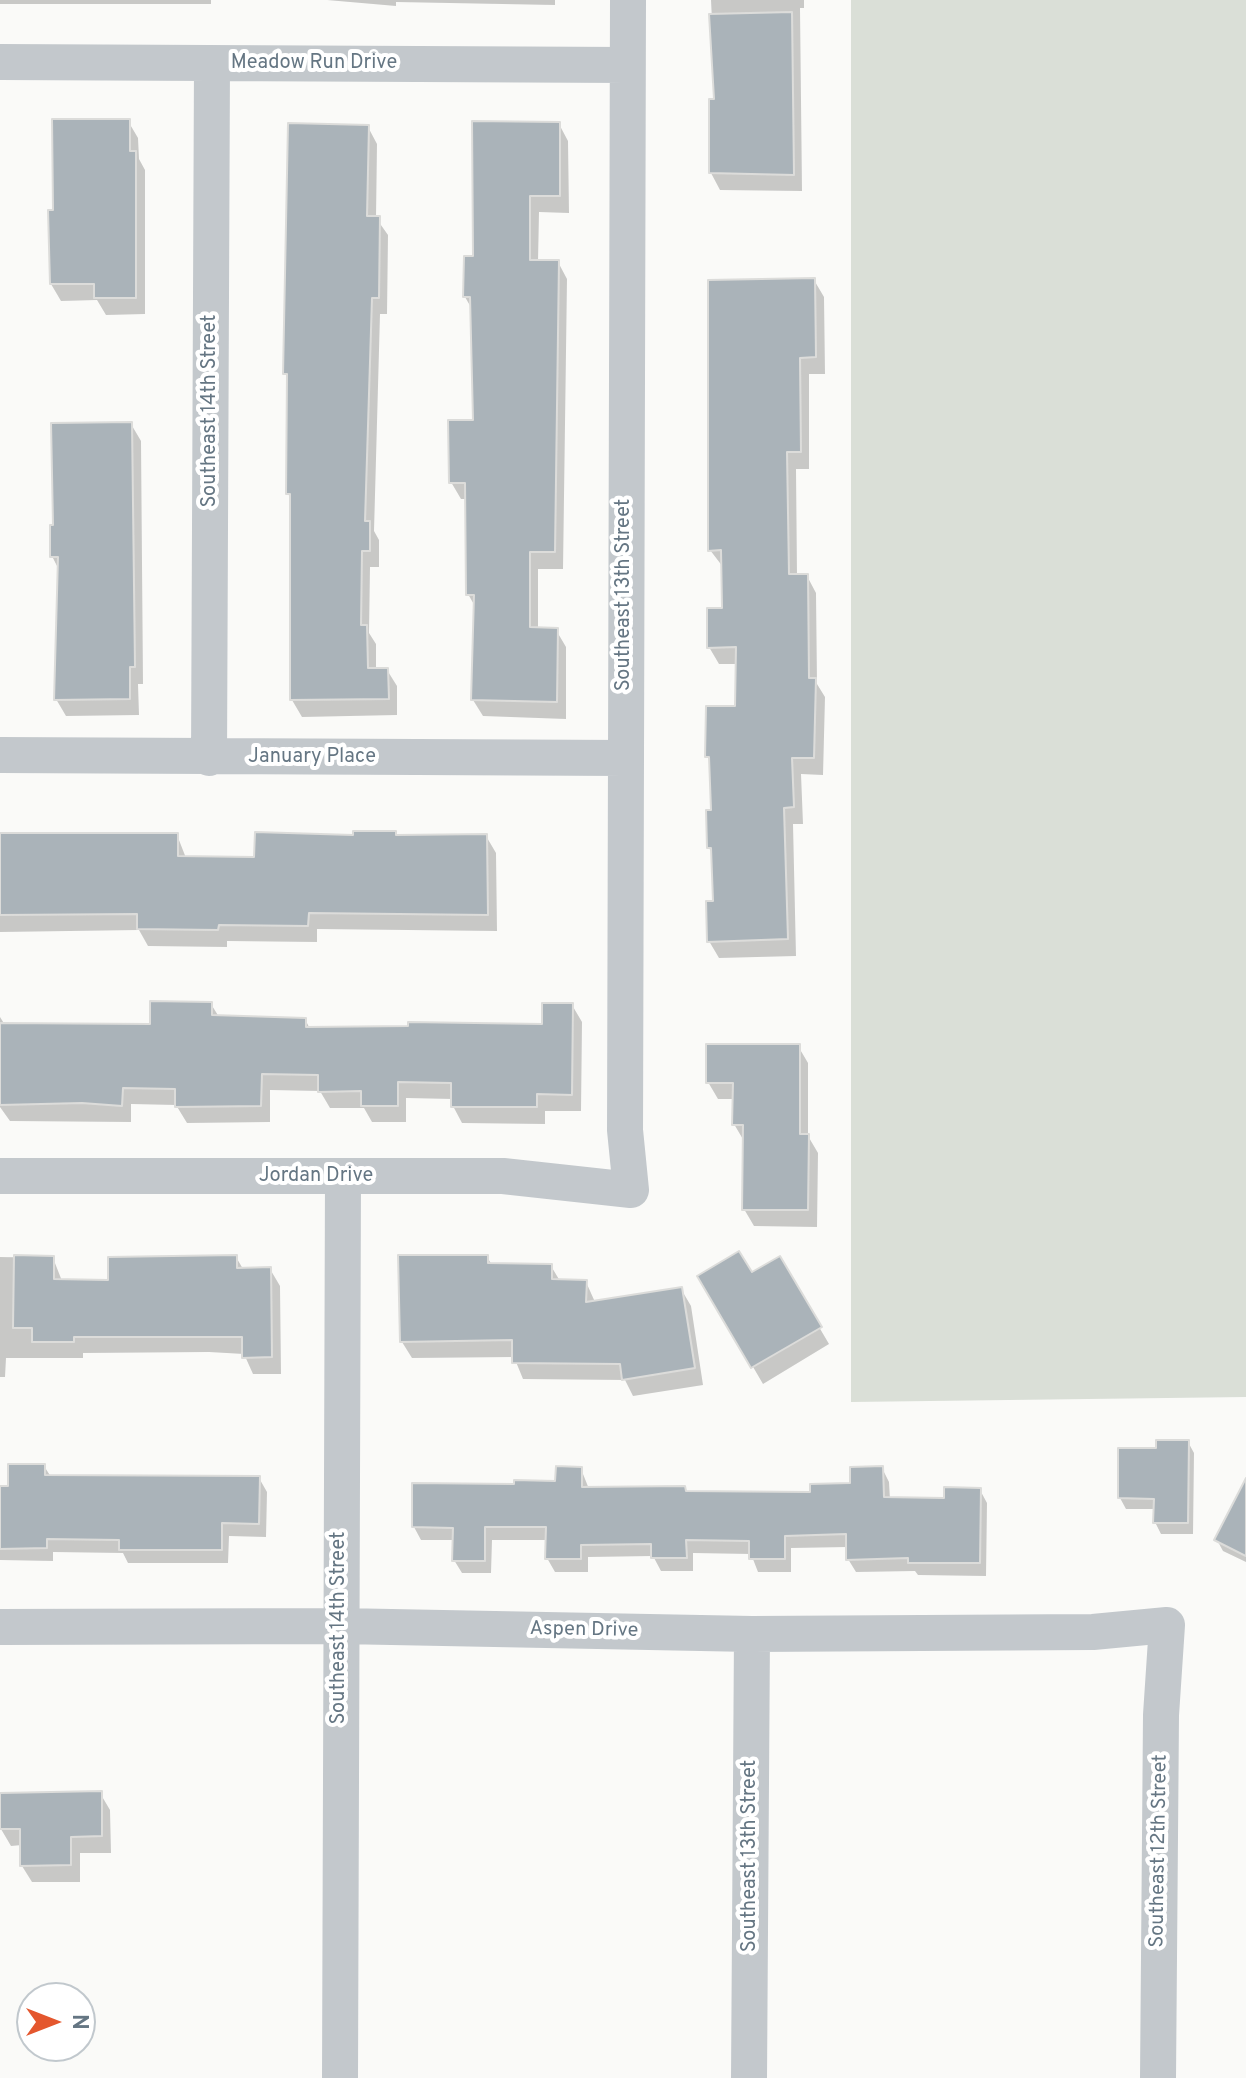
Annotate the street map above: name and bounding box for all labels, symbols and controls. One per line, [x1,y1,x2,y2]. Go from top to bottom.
street label: Meadow Run Drive [231,52,397,76]
street label: Southeast 14th Street [199,314,223,508]
street label: Southeast 13th Street [613,499,637,691]
street label: January Place [248,746,376,770]
street label: Jordan Drive [259,1165,373,1189]
street label: Southeast 14th Street [328,1531,352,1725]
street label: Aspen Drive [529,1618,639,1644]
street label: Southeast 12th Street [1146,1754,1174,1948]
street label: Southeast 13th Street [739,1760,763,1952]
north arrow [16,1982,96,2062]
text: N [65,2014,92,2030]

